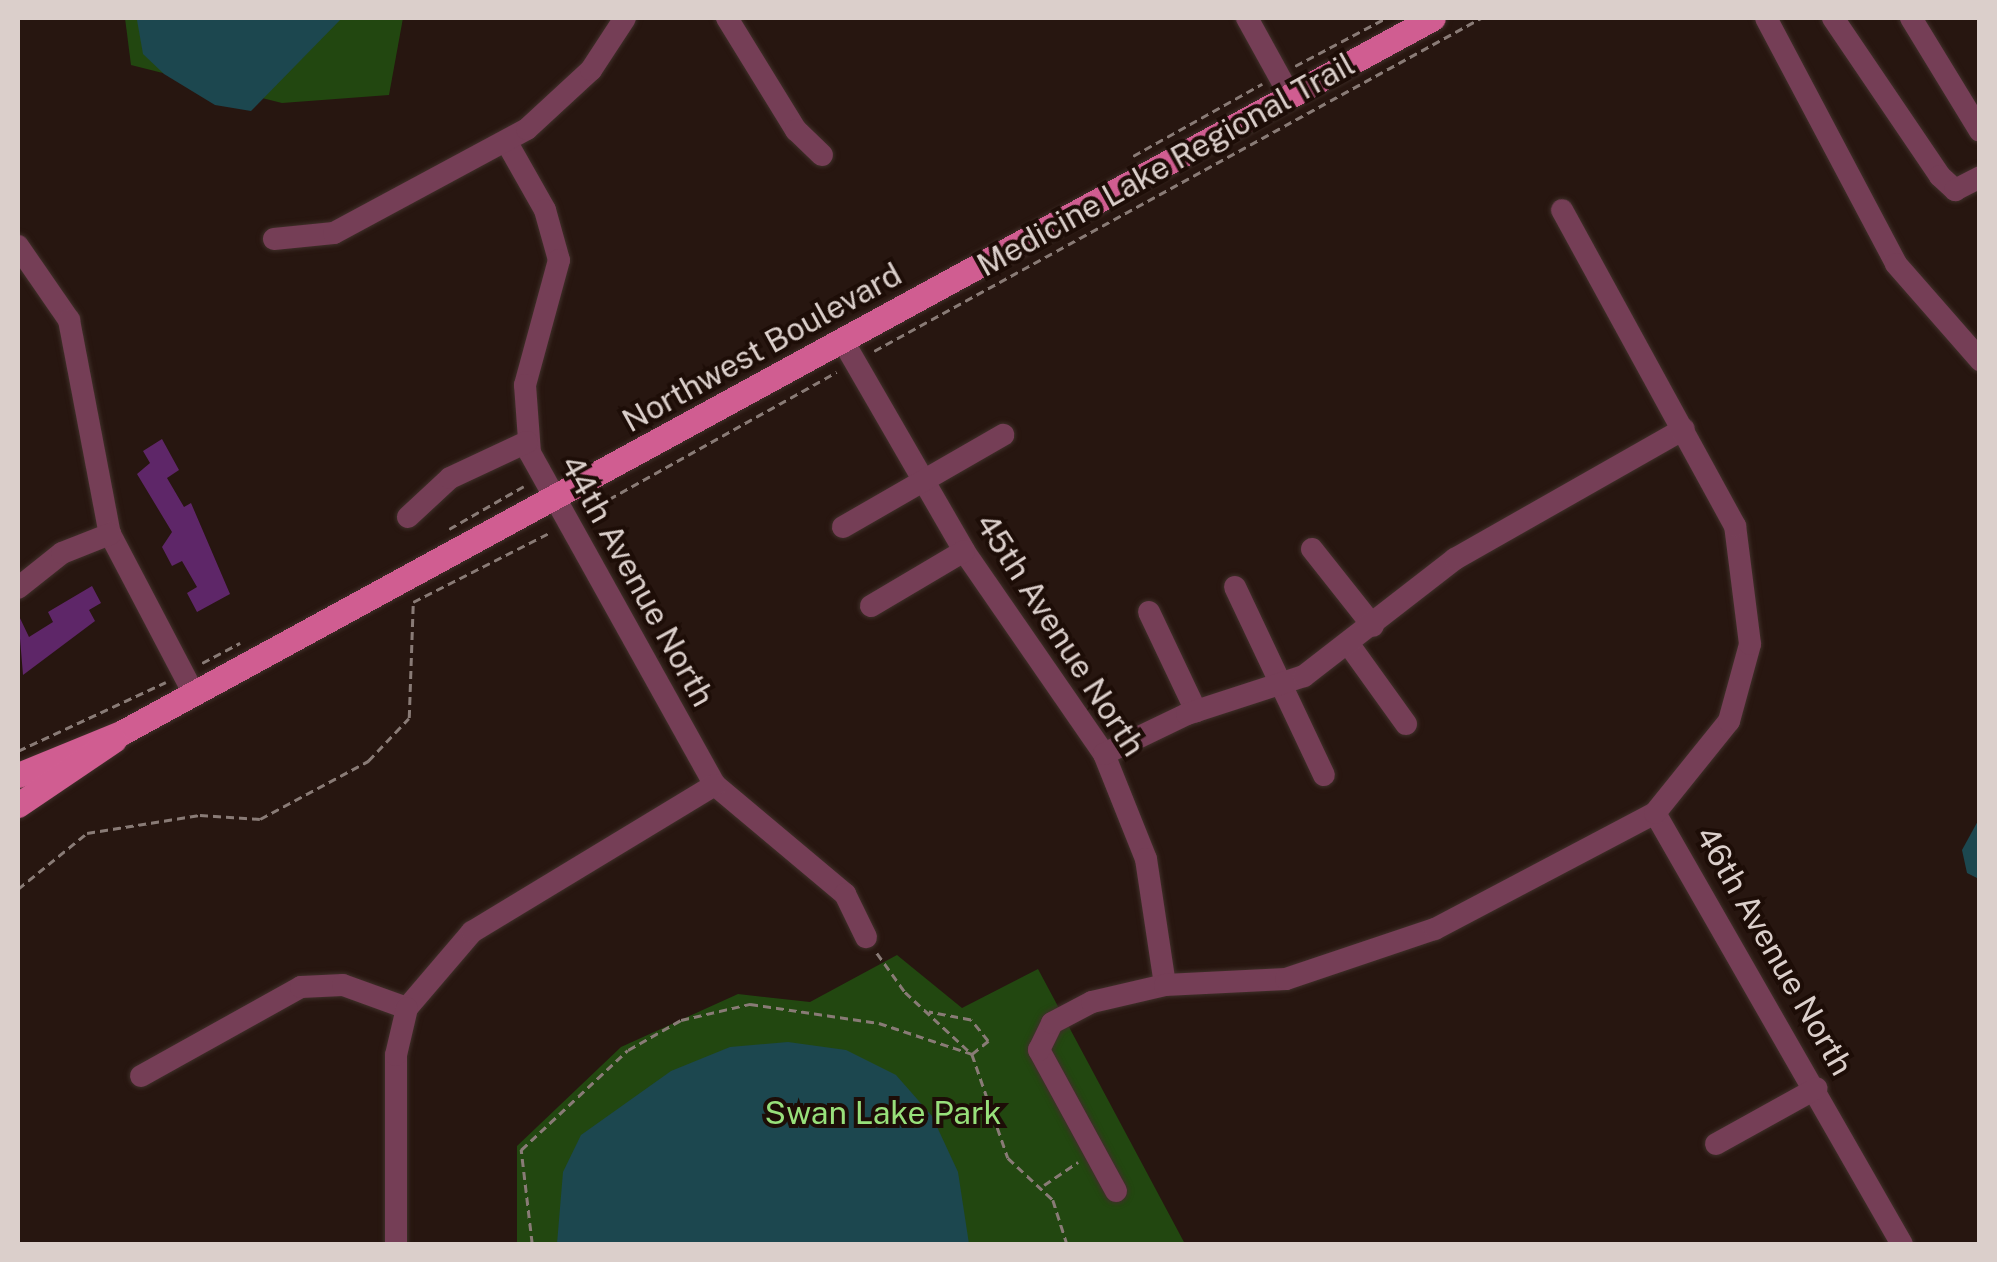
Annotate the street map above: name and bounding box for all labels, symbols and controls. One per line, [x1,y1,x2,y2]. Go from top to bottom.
street label: Medicine Lake Regional Trail [970,45,1362,285]
street label: Northwest Boulevard [616,255,908,441]
street label: 44th Avenue North [552,449,722,713]
street label: 45th Avenue North [967,506,1153,764]
street label: 46th Avenue North [1687,820,1861,1082]
park label: Swan Lake Park [764,1094,1002,1132]

